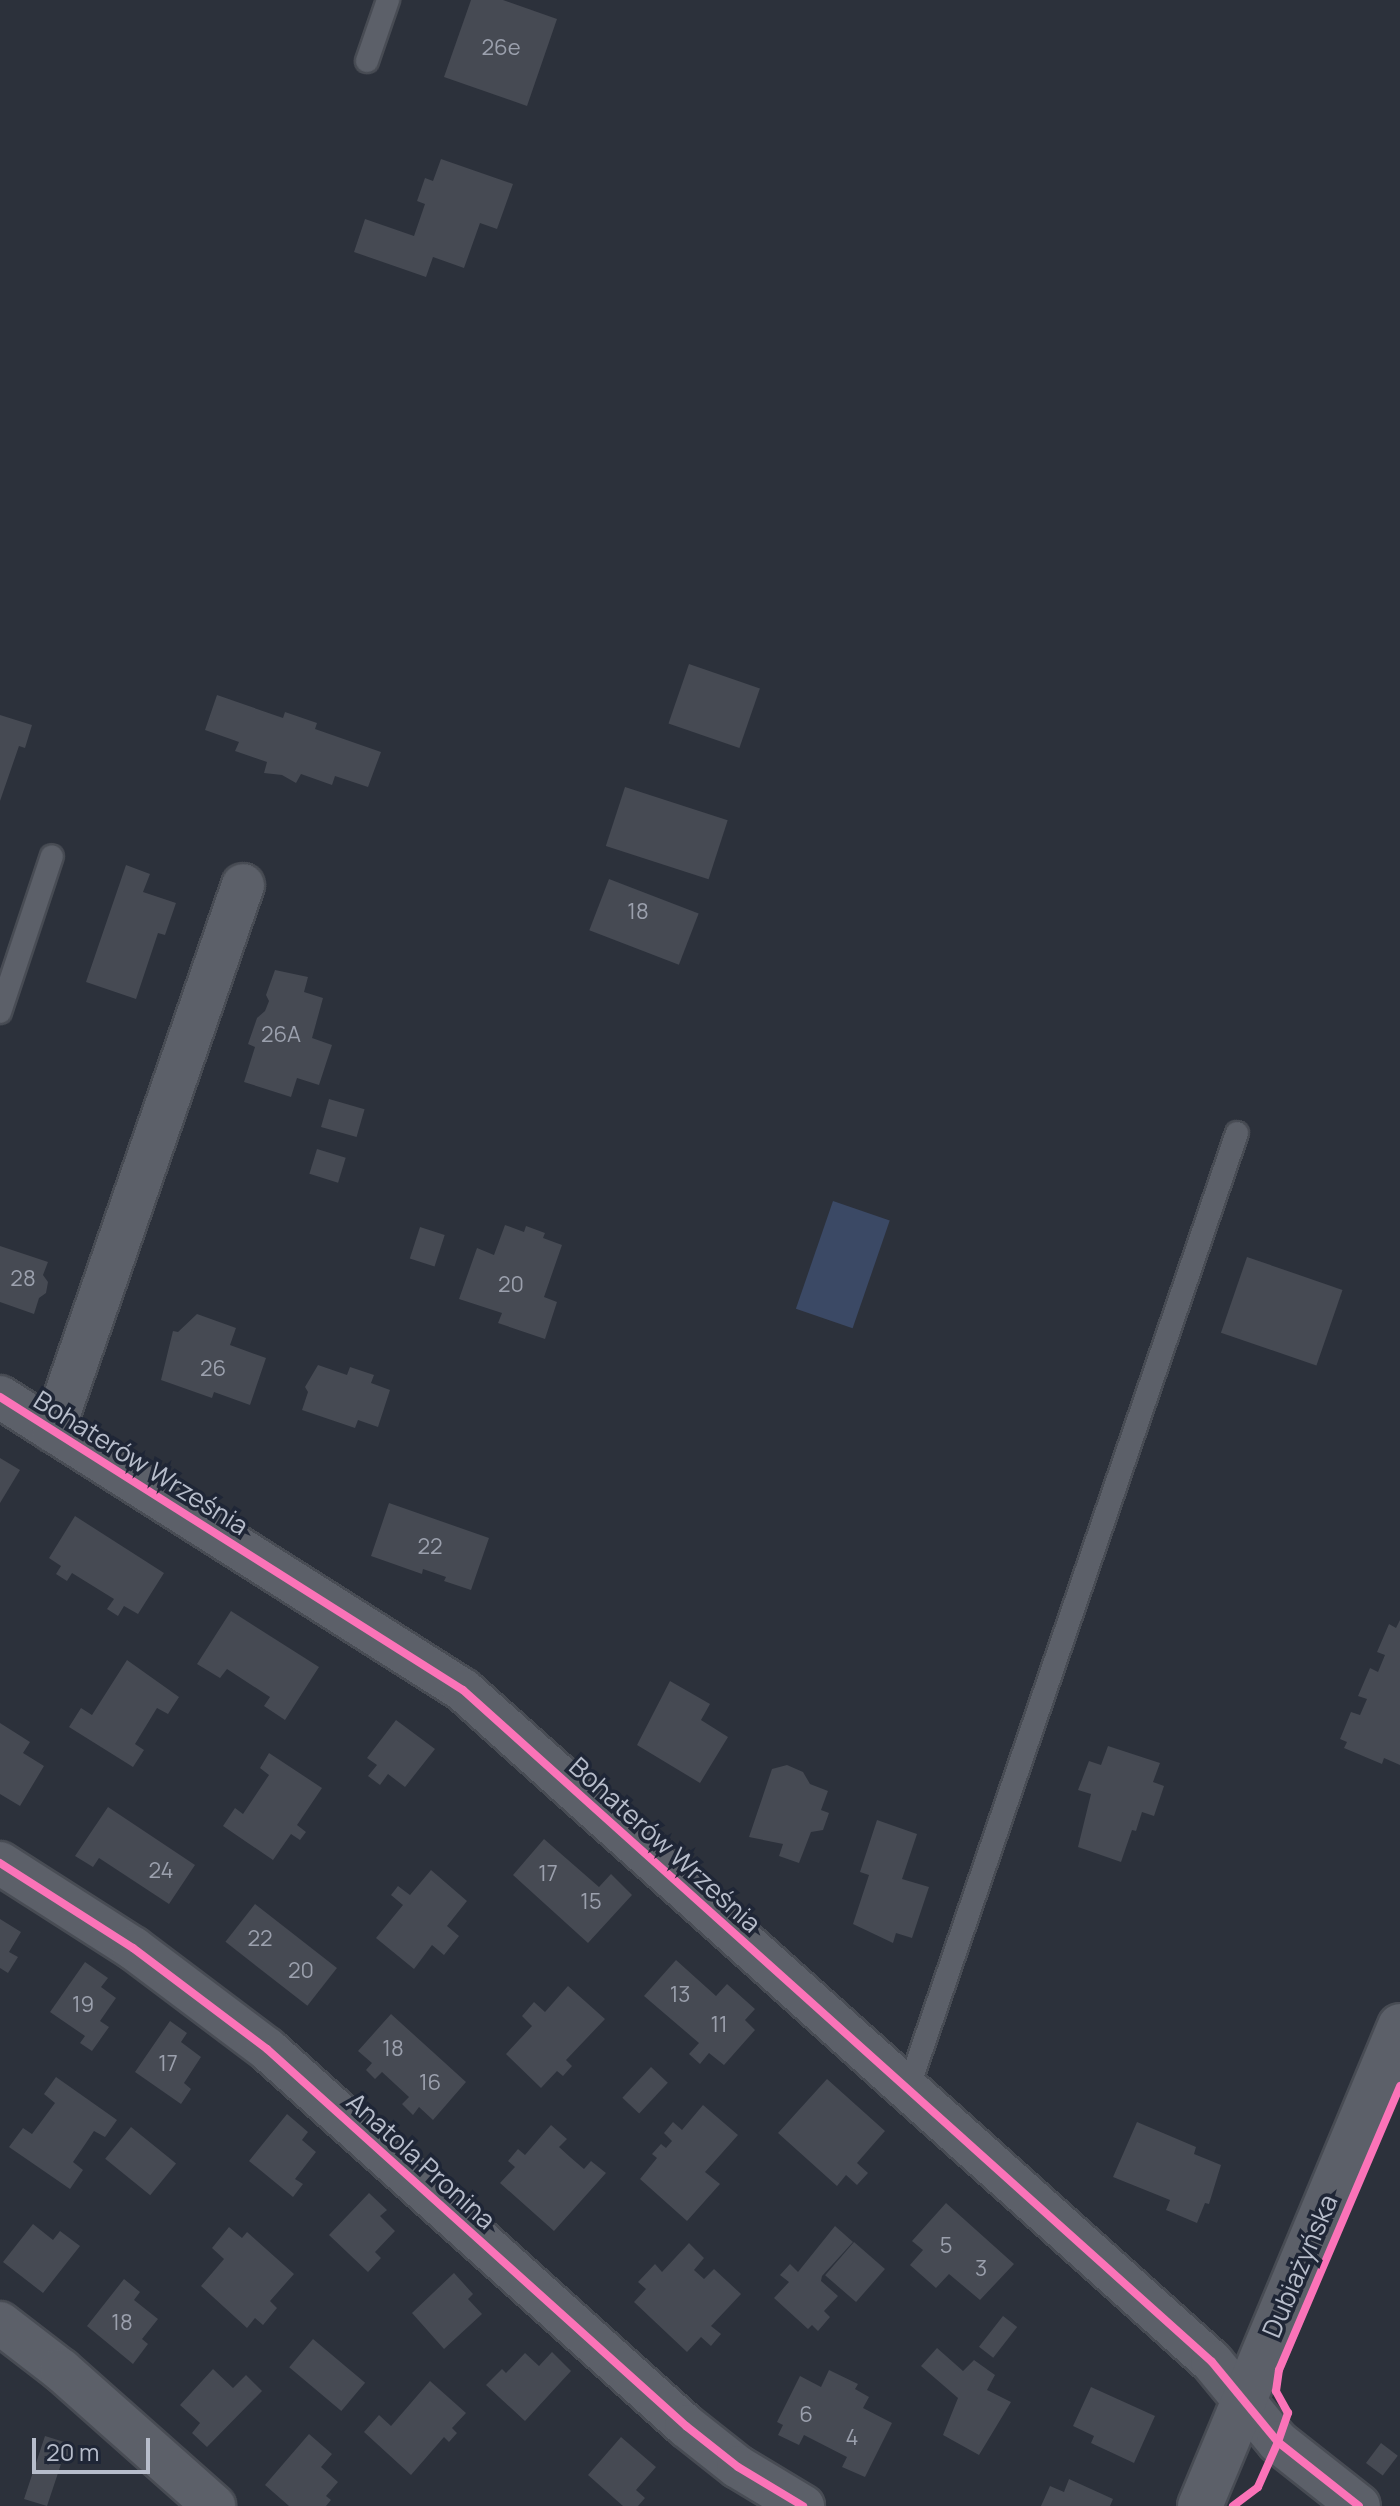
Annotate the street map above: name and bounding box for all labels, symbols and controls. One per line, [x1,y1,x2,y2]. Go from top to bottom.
house number: 26e [481,35,521,61]
house number: 18 [627,899,649,925]
house number: 26A [261,1022,301,1048]
house number: 28 [10,1266,36,1292]
house number: 20 [498,1272,524,1298]
house number: 26 [200,1356,226,1382]
street label: Bohaterów Września [28,1384,254,1542]
house number: 22 [417,1534,443,1560]
street label: Bohaterów Września [563,1751,767,1939]
house number: 24 [148,1858,174,1884]
house number: 17 [538,1861,558,1887]
house number: 15 [580,1889,602,1915]
house number: 22 [247,1926,273,1952]
house number: 20 [288,1958,314,1984]
house number: 13 [670,1982,690,2008]
house number: 19 [72,1992,94,2018]
house number: 11 [710,2012,728,2038]
house number: 18 [382,2036,404,2062]
house number: 17 [158,2051,178,2077]
house number: 16 [419,2070,441,2096]
street label: Anatola Pronina [340,2086,502,2236]
street label: Dubiażyńska [1256,2190,1344,2342]
house number: 5 [940,2233,952,2259]
house number: 3 [975,2256,987,2282]
house number: 18 [111,2310,133,2336]
house number: 6 [799,2402,813,2428]
scale bar [36,2422,154,2472]
house number: 4 [846,2425,858,2451]
text: 20 m [46,2435,99,2468]

